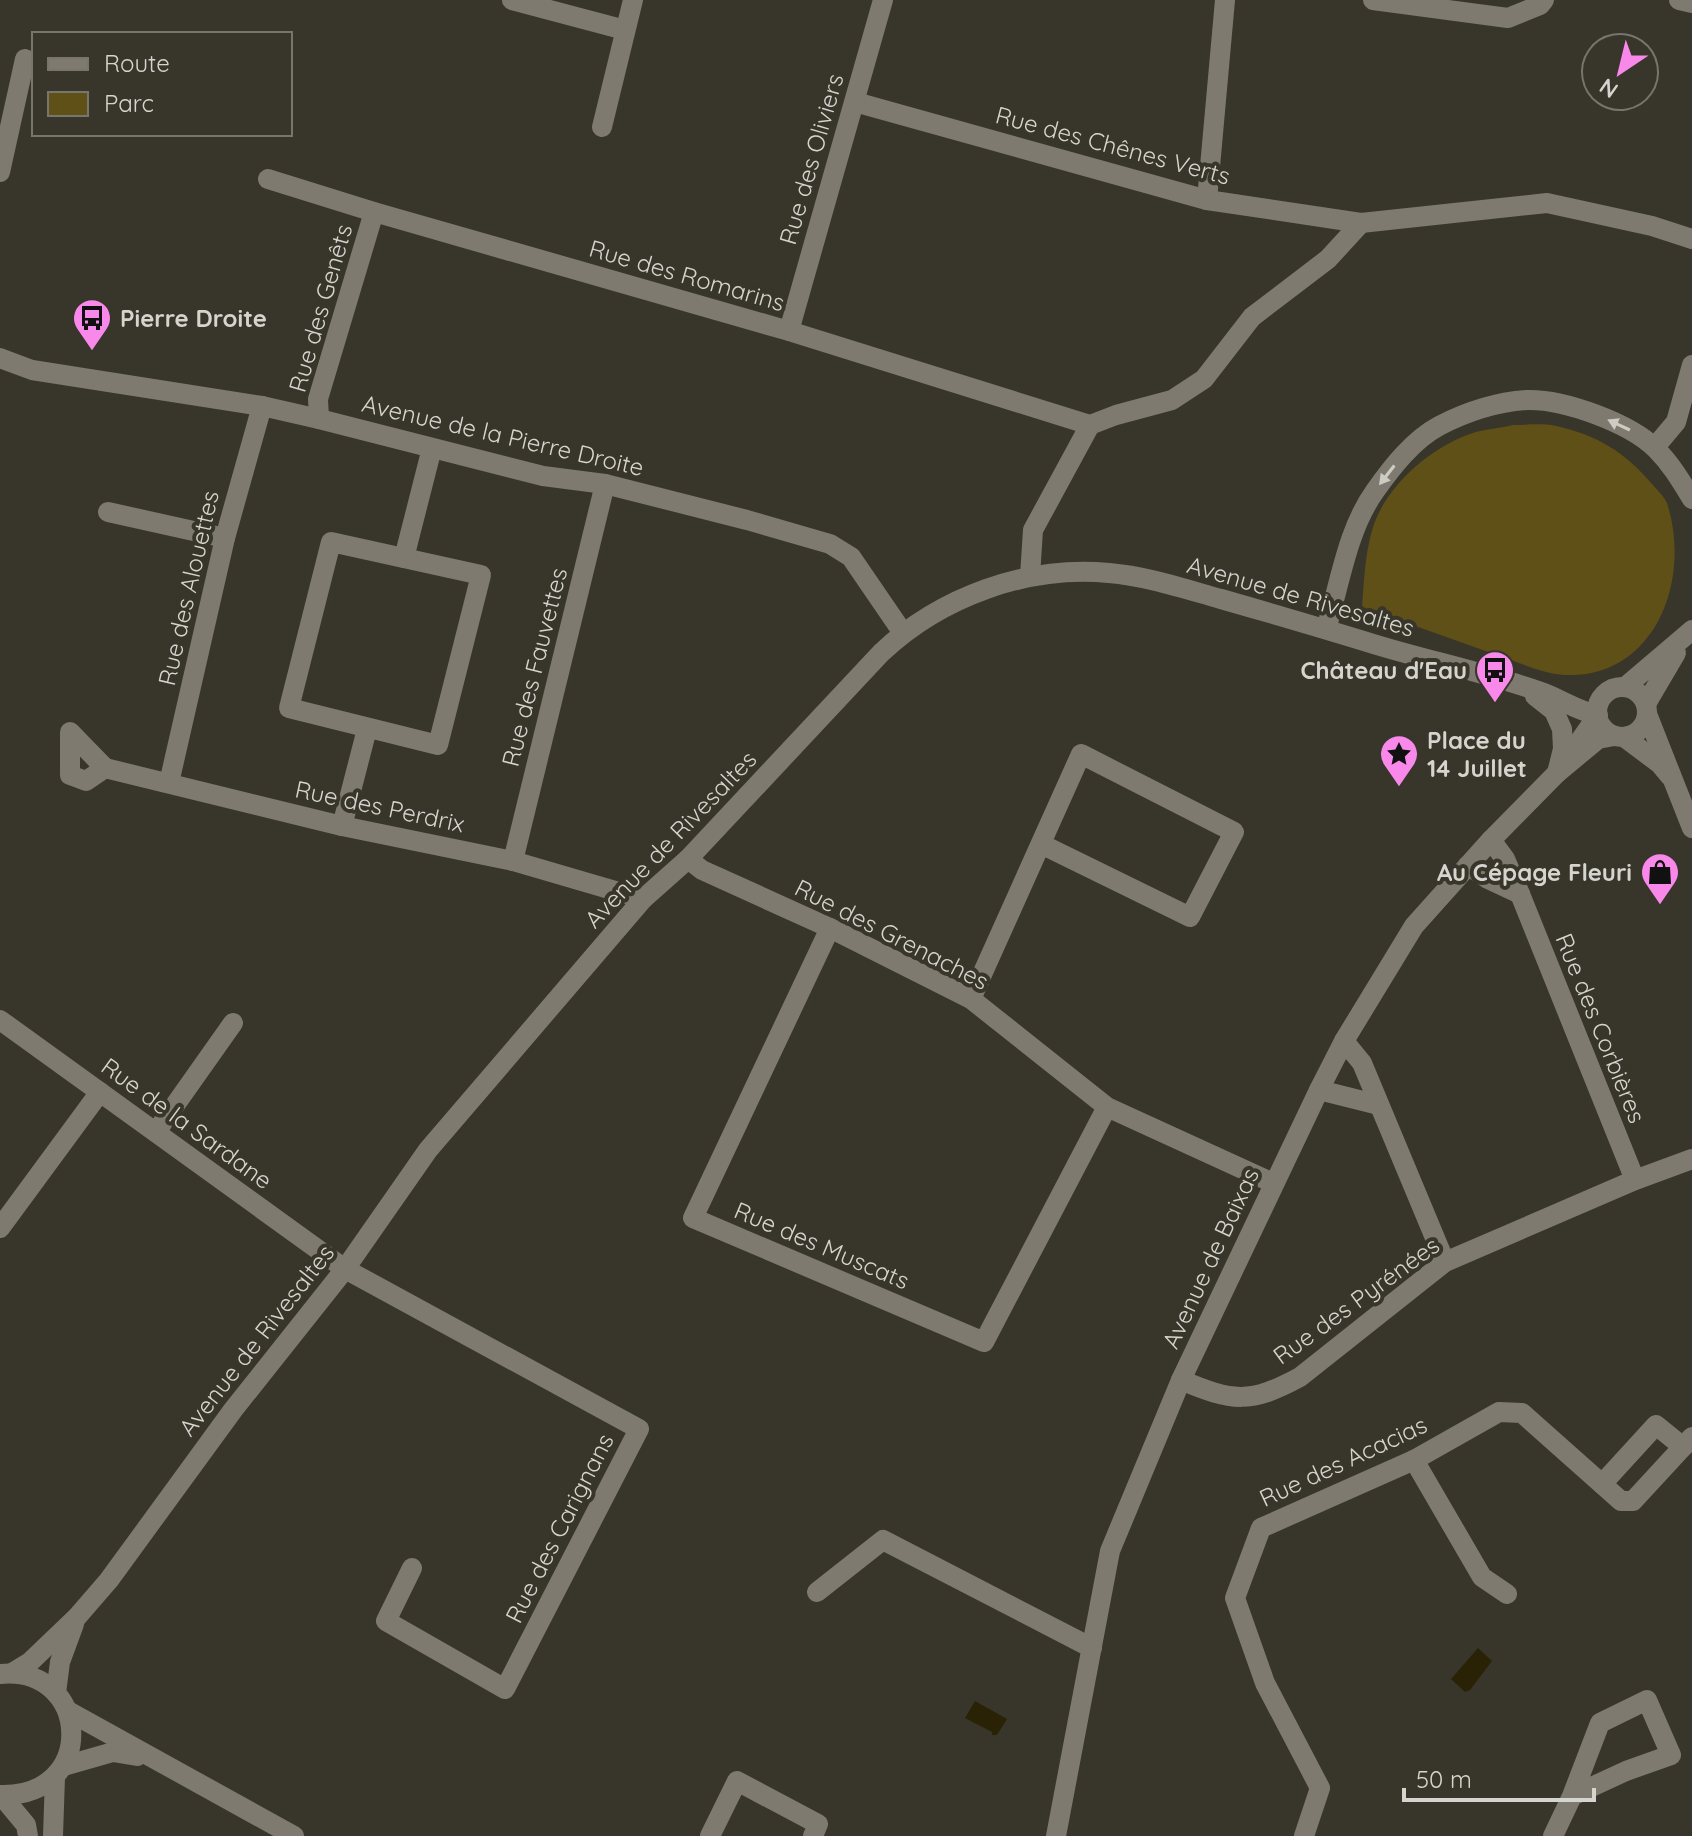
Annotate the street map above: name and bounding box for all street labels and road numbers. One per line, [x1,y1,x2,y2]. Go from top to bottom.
street label: Rue des Oliviers [772,70,850,248]
street label: Rue des Chênes Verts [992,99,1234,191]
street label: Rue des Genêts [282,221,358,395]
street label: Rue des Romarins [586,233,788,317]
street label: Avenue de la Pierre Droite [359,388,647,482]
street label: Rue des Alouettes [151,488,225,688]
street label: Avenue de Rivesaltes [1184,549,1418,643]
street label: Rue des Fauvettes [495,565,573,769]
street label: Avenue de Rivesaltes [578,744,762,934]
street label: Rue des Perdrix [293,773,467,839]
street label: Rue des Grenaches [790,872,994,996]
street label: Rue des Corbières [1549,929,1653,1127]
street label: Rue de la Sardane [96,1051,278,1195]
street label: Avenue de Baixas [1155,1163,1265,1353]
street label: Rue des Muscats [730,1195,914,1295]
street label: Rue des Pyrénées [1267,1230,1445,1370]
street label: Avenue de Rivesaltes [172,1238,340,1442]
street label: Rue des Acacias [1254,1409,1432,1513]
street label: Rue des Carignans [498,1428,620,1628]

